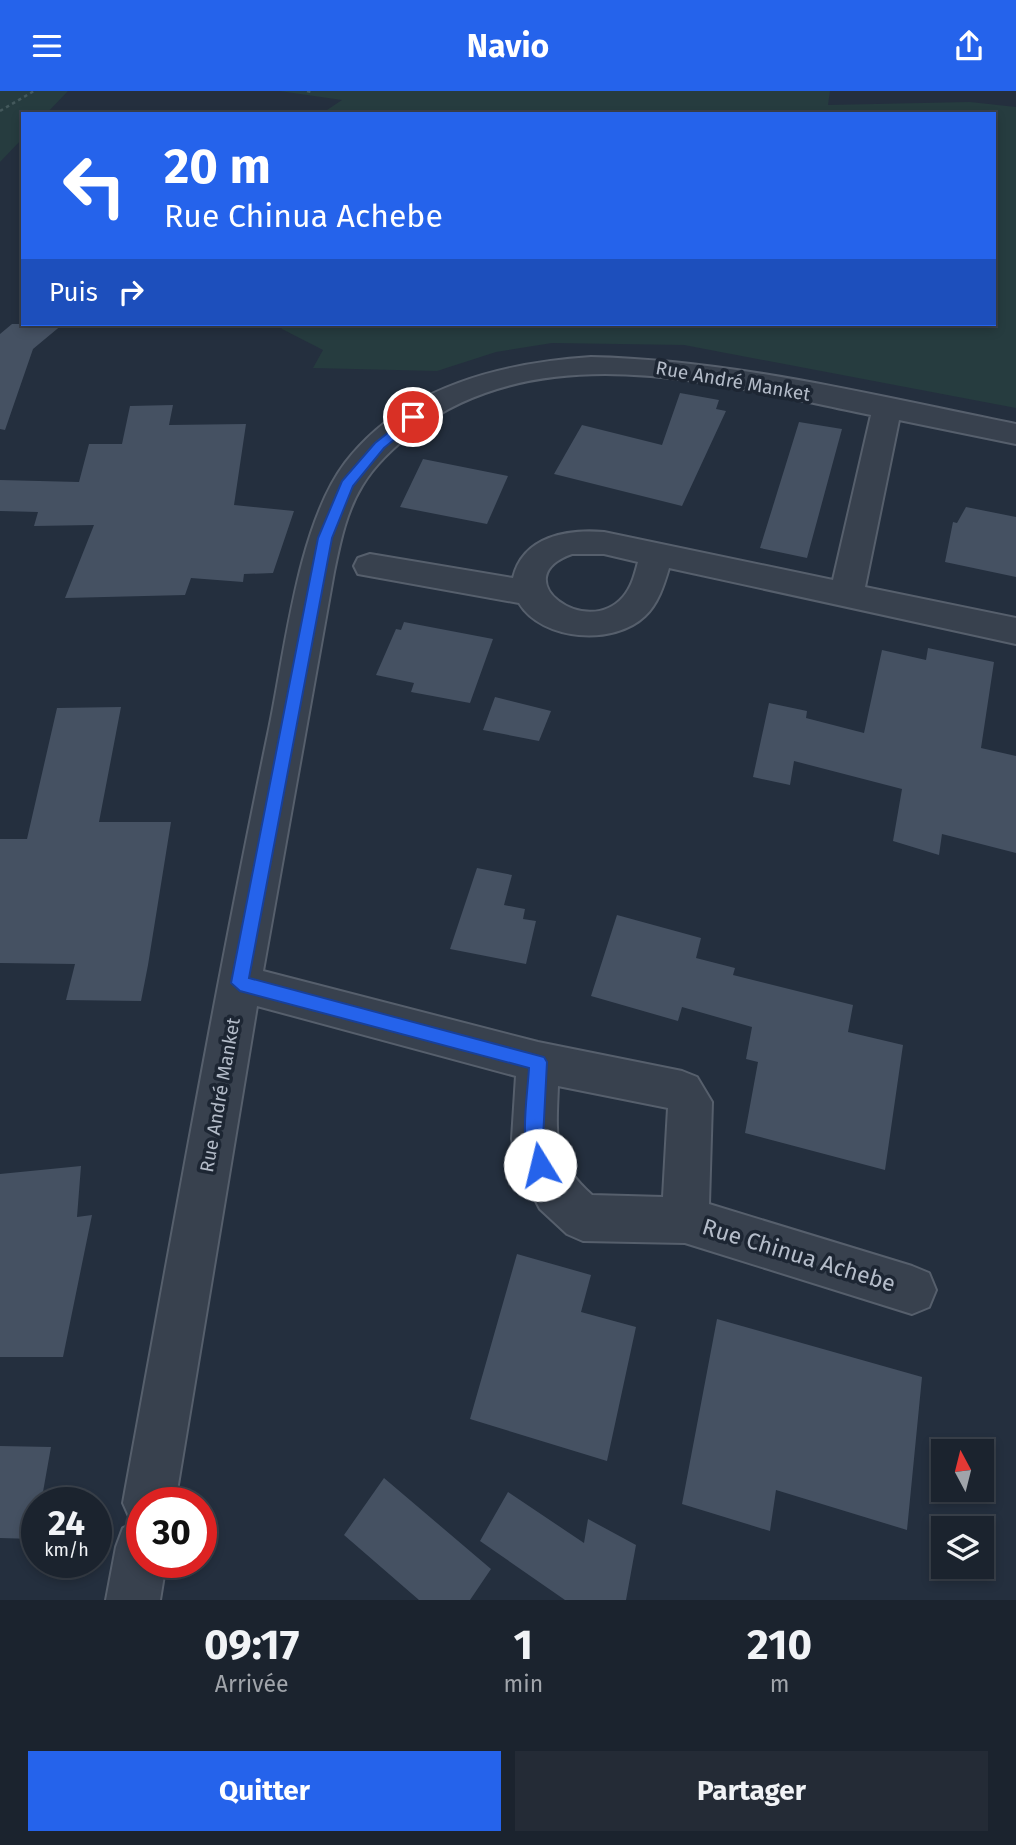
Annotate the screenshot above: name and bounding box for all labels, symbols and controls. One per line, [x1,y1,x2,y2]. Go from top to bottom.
icon: menu [28,27,66,65]
text: Navio [467,27,549,65]
icon: share [950,27,988,65]
text: 20 m [164,137,271,196]
icon: left [49,140,140,231]
text: Rue Chinua Achebe [164,197,443,235]
icon: right [112,273,150,311]
text: Puis [49,277,98,308]
street label: Rue André Manket [654,356,812,406]
pin [383,387,443,447]
icon: arrive [394,398,432,436]
street label: Rue André Manket [195,1016,245,1174]
position arrow [503,1128,577,1202]
street label: Rue Chinua Achebe [699,1212,899,1298]
north arrow [931,1439,994,1501]
map controls [931,1439,994,1579]
speed limit sign: 30 [126,1487,217,1578]
text: 24 [48,1502,85,1544]
button: layers [931,1516,994,1579]
text: km/h [44,1539,89,1561]
text: 09:17 [204,1620,299,1670]
text: 1 [514,1620,533,1670]
text: 210 [747,1620,812,1670]
text: Arrivée [215,1670,289,1698]
text: min [503,1670,543,1698]
text: m [770,1670,789,1698]
button: Quitter [28,1751,501,1831]
button: Partager [515,1751,988,1831]

